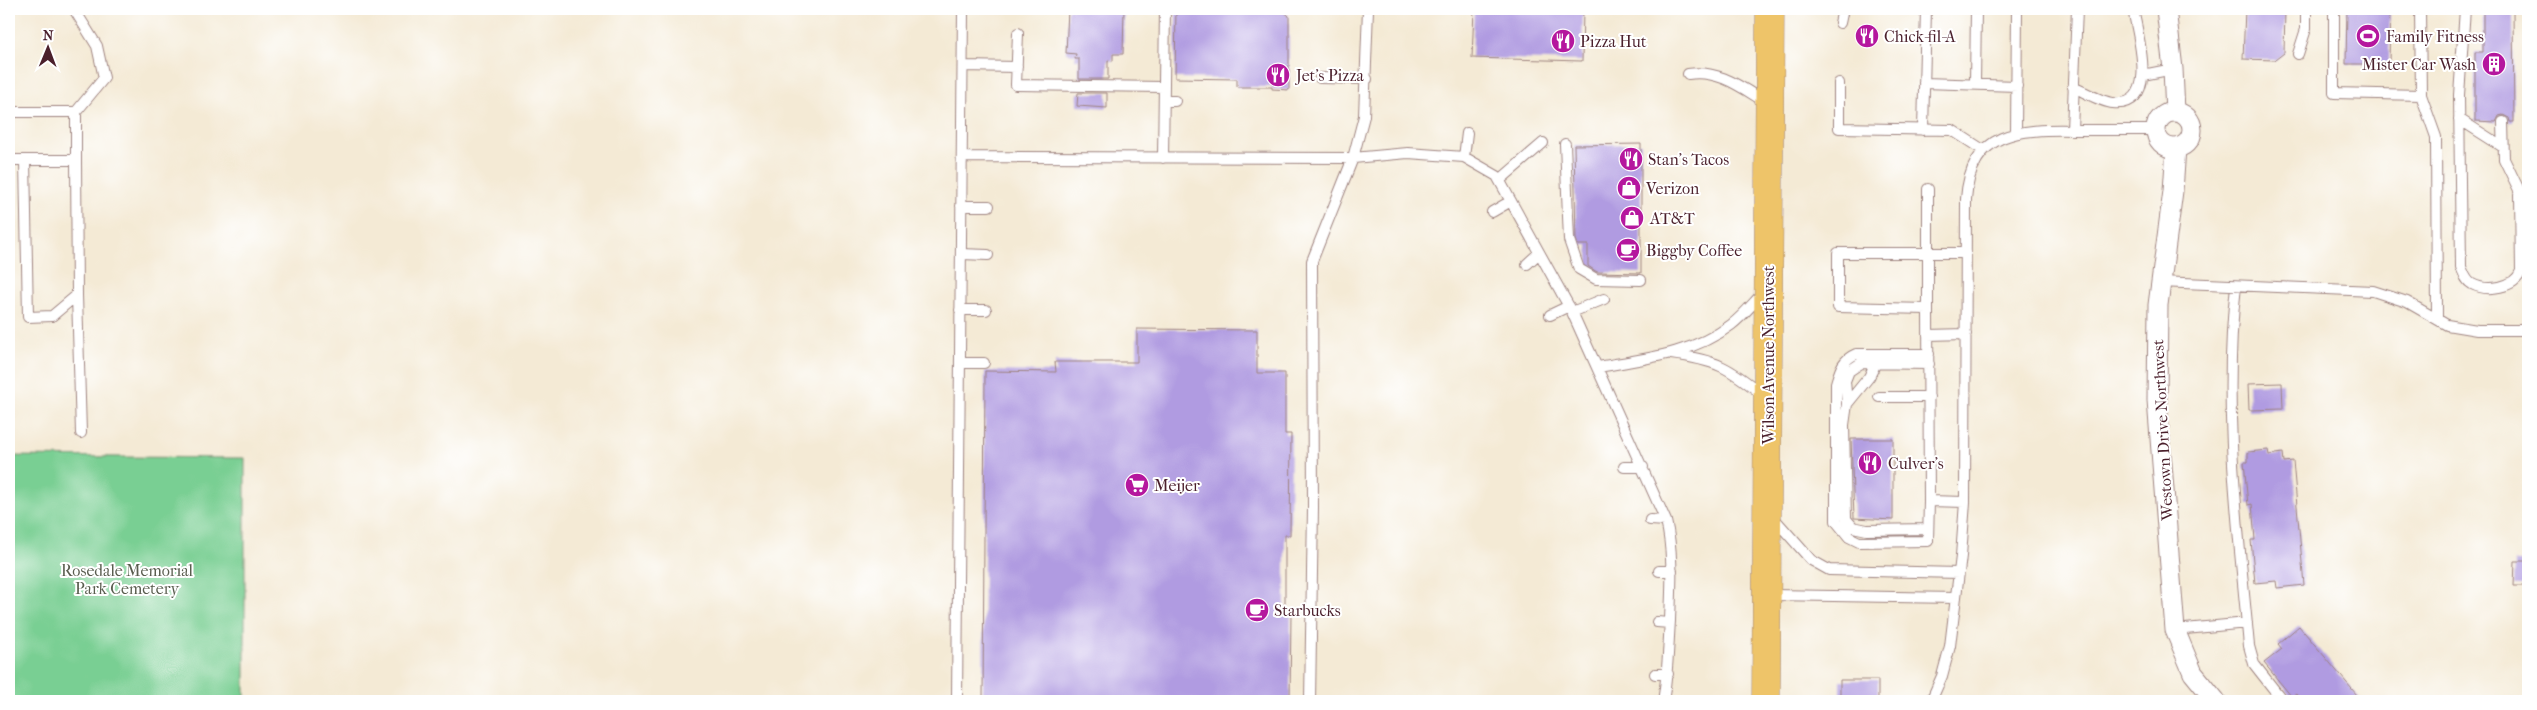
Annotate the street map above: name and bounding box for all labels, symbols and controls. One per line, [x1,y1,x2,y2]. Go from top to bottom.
north arrow [22,22,72,72]
restaurant icon: Chick-fil-A [1854,23,1880,49]
sports icon: Family Fitness [2355,23,2381,49]
text: N [43,27,54,44]
place label: Chick-fil-A [1884,27,1956,46]
place label: Family Fitness [2386,27,2484,46]
restaurant icon: Pizza Hut [1550,28,1576,54]
place label: Pizza Hut [1580,32,1647,51]
building icon: Mister Car Wash [2481,51,2507,77]
place label: Mister Car Wash [2362,55,2476,74]
restaurant icon: Jet's Pizza [1265,62,1291,88]
place label: Jet's Pizza [1294,66,1364,85]
restaurant icon: Stan's Tacos [1618,146,1644,172]
place label: Stan's Tacos [1648,150,1729,169]
shop icon: Verizon [1616,175,1642,201]
place label: Verizon [1645,179,1700,198]
shop icon: AT&T [1619,205,1645,231]
place label: AT&T [1649,209,1695,228]
cafe icon: Biggby Coffee [1615,237,1641,263]
place label: Biggby Coffee [1646,241,1742,260]
street label: Wilson Avenue Northwest [1759,265,1778,445]
street label: Westown Drive Northwest [2148,339,2177,522]
restaurant icon: Culver's [1857,450,1883,476]
place label: Culver's [1888,454,1944,473]
supermarket icon: Meijer [1124,472,1150,498]
place label: Meijer [1154,476,1200,495]
park label: Rosedale Memorial Park Cemetery [61,561,194,598]
cafe icon: Starbucks [1244,597,1270,623]
place label: Starbucks [1274,601,1341,620]

